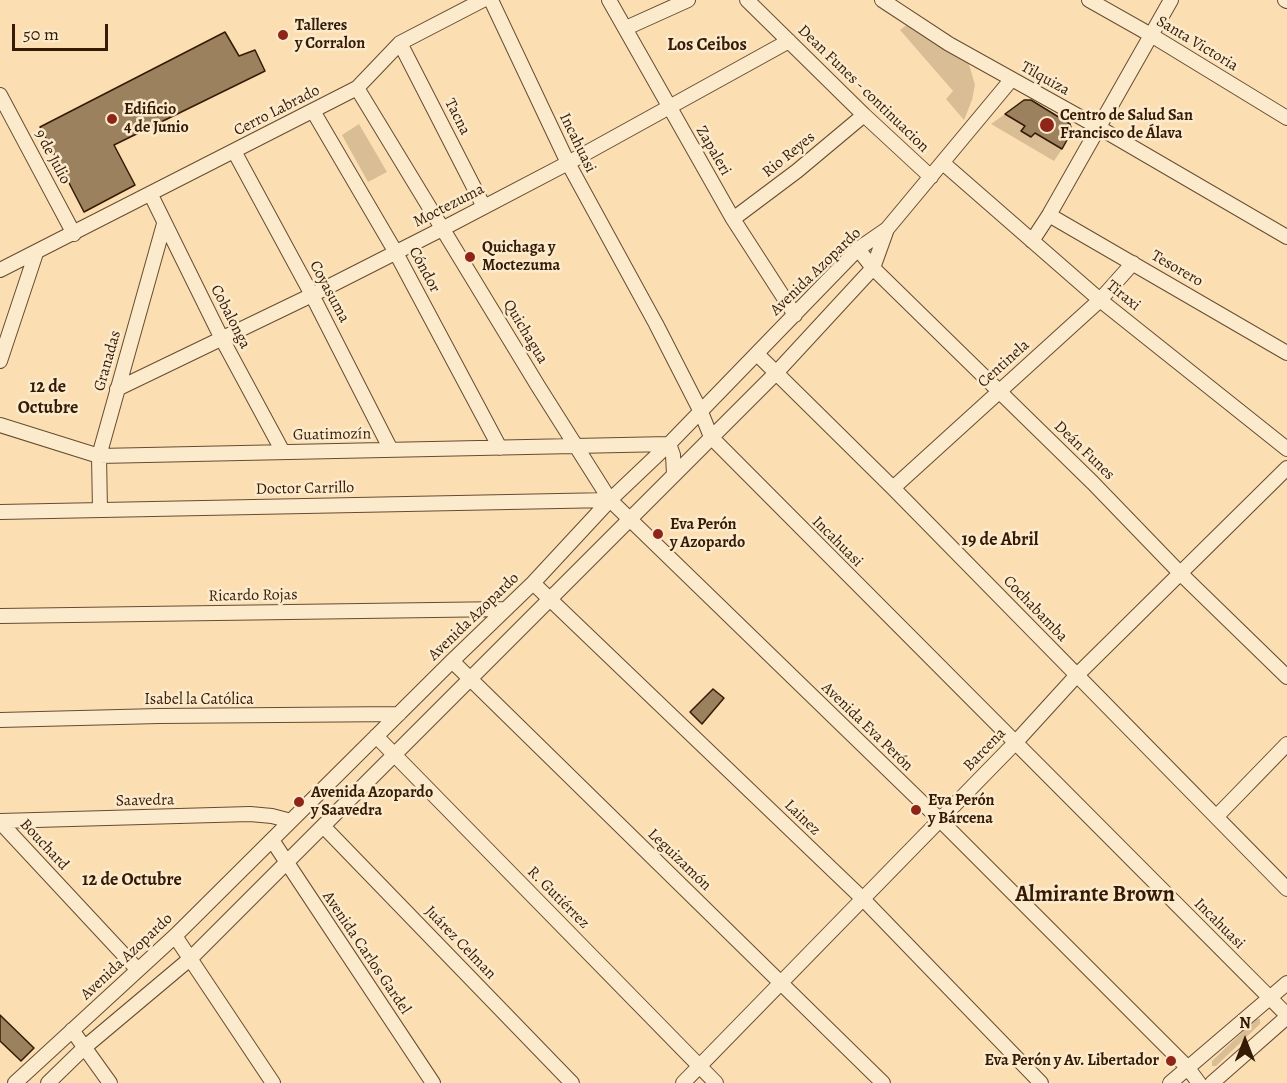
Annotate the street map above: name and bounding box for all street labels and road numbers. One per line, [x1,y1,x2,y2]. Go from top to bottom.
street label: Santa Victoria [1153,12,1241,76]
street label: Dean Funes - continuacion [793,21,933,157]
street label: Tilquiza [1017,58,1073,100]
street label: Cerro Labrado [231,81,323,141]
street label: Tacna [440,96,474,138]
street label: Incahuasi [554,110,600,176]
street label: Zapaleri [691,123,735,179]
street label: 9 de Julio [30,126,74,188]
street label: Rio Reyes [759,128,819,182]
street label: Moctezuma [410,180,488,232]
street label: Avenida Azopardo [767,224,865,320]
street label: Cóndor [404,244,444,296]
street label: Tesorero [1148,247,1206,291]
street label: Coyasuma [305,258,353,326]
street label: Tiraxi [1102,276,1144,316]
street label: Cobalonga [206,282,254,352]
street label: Quichagua [498,297,552,367]
street label: Granadas [90,328,126,394]
street label: Centinela [974,336,1034,392]
street label: Deán Funes [1050,417,1118,485]
street label: Guatimozín [293,425,371,445]
street label: Doctor Carrillo [256,479,354,499]
street label: Incahuasi [808,513,866,571]
street label: Avenida Azopardo [425,569,523,665]
street label: Cochabamba [999,572,1071,646]
street label: Ricardo Rojas [208,586,298,606]
street label: Avenida Eva Perón [817,678,917,776]
street label: Isabel la Católica [144,690,254,710]
street label: Barcena [960,724,1010,776]
street label: Saavedra [115,791,175,811]
street label: Lainez [780,796,824,840]
street label: Bouchard [15,815,73,875]
street label: Leguizamón [643,825,715,895]
street label: R. Gutiérrez [523,863,593,933]
street label: Avenida Carlos Gardel [318,888,414,1018]
street label: Incahuasi [1190,895,1248,953]
street label: Juárez Celman [420,902,500,984]
street label: Avenida Azopardo [77,910,177,1004]

